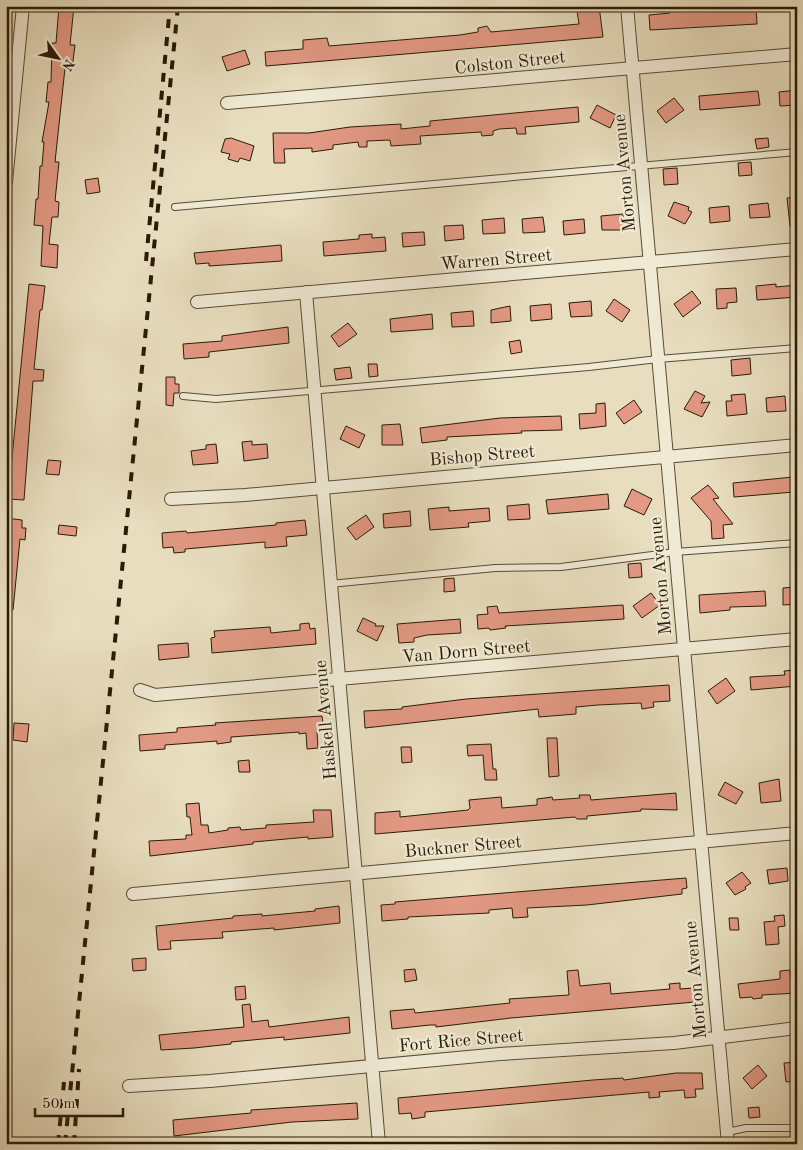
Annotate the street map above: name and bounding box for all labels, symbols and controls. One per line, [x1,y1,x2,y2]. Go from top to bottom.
north arrow [32,32,82,82]
street label: Colston Street [454,48,566,78]
text: N [59,56,77,73]
street label: Morton Avenue [611,113,639,233]
street label: Warren Street [439,246,553,274]
street label: Bishop Street [429,442,536,470]
street label: Morton Avenue [647,516,675,636]
street label: Van Dorn Street [401,637,531,667]
street label: Haskell Avenue [312,659,340,781]
street label: Buckner Street [404,833,522,861]
street label: Morton Avenue [682,920,710,1040]
street label: Fort Rice Street [398,1027,524,1055]
scale bar [35,1085,122,1117]
text: 50 m [42,1097,76,1112]

